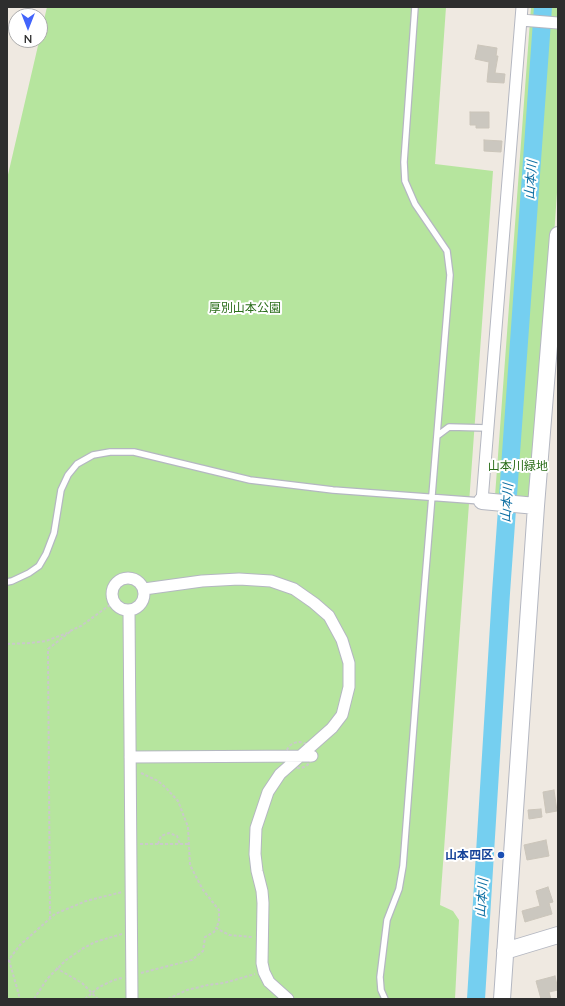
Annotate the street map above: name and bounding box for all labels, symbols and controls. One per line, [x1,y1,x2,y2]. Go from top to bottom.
north arrow [8,8,48,48]
text: N [24,33,32,46]
water label: 山本川 [522,160,540,200]
park label: 厚別山本公園 [209,301,281,315]
park label: 山本川緑地 [488,459,548,473]
water label: 山本川 [498,483,516,523]
place label: 山本四区 [445,848,493,862]
marker: 山本四区 [496,850,506,860]
water label: 山本川 [473,878,491,918]

